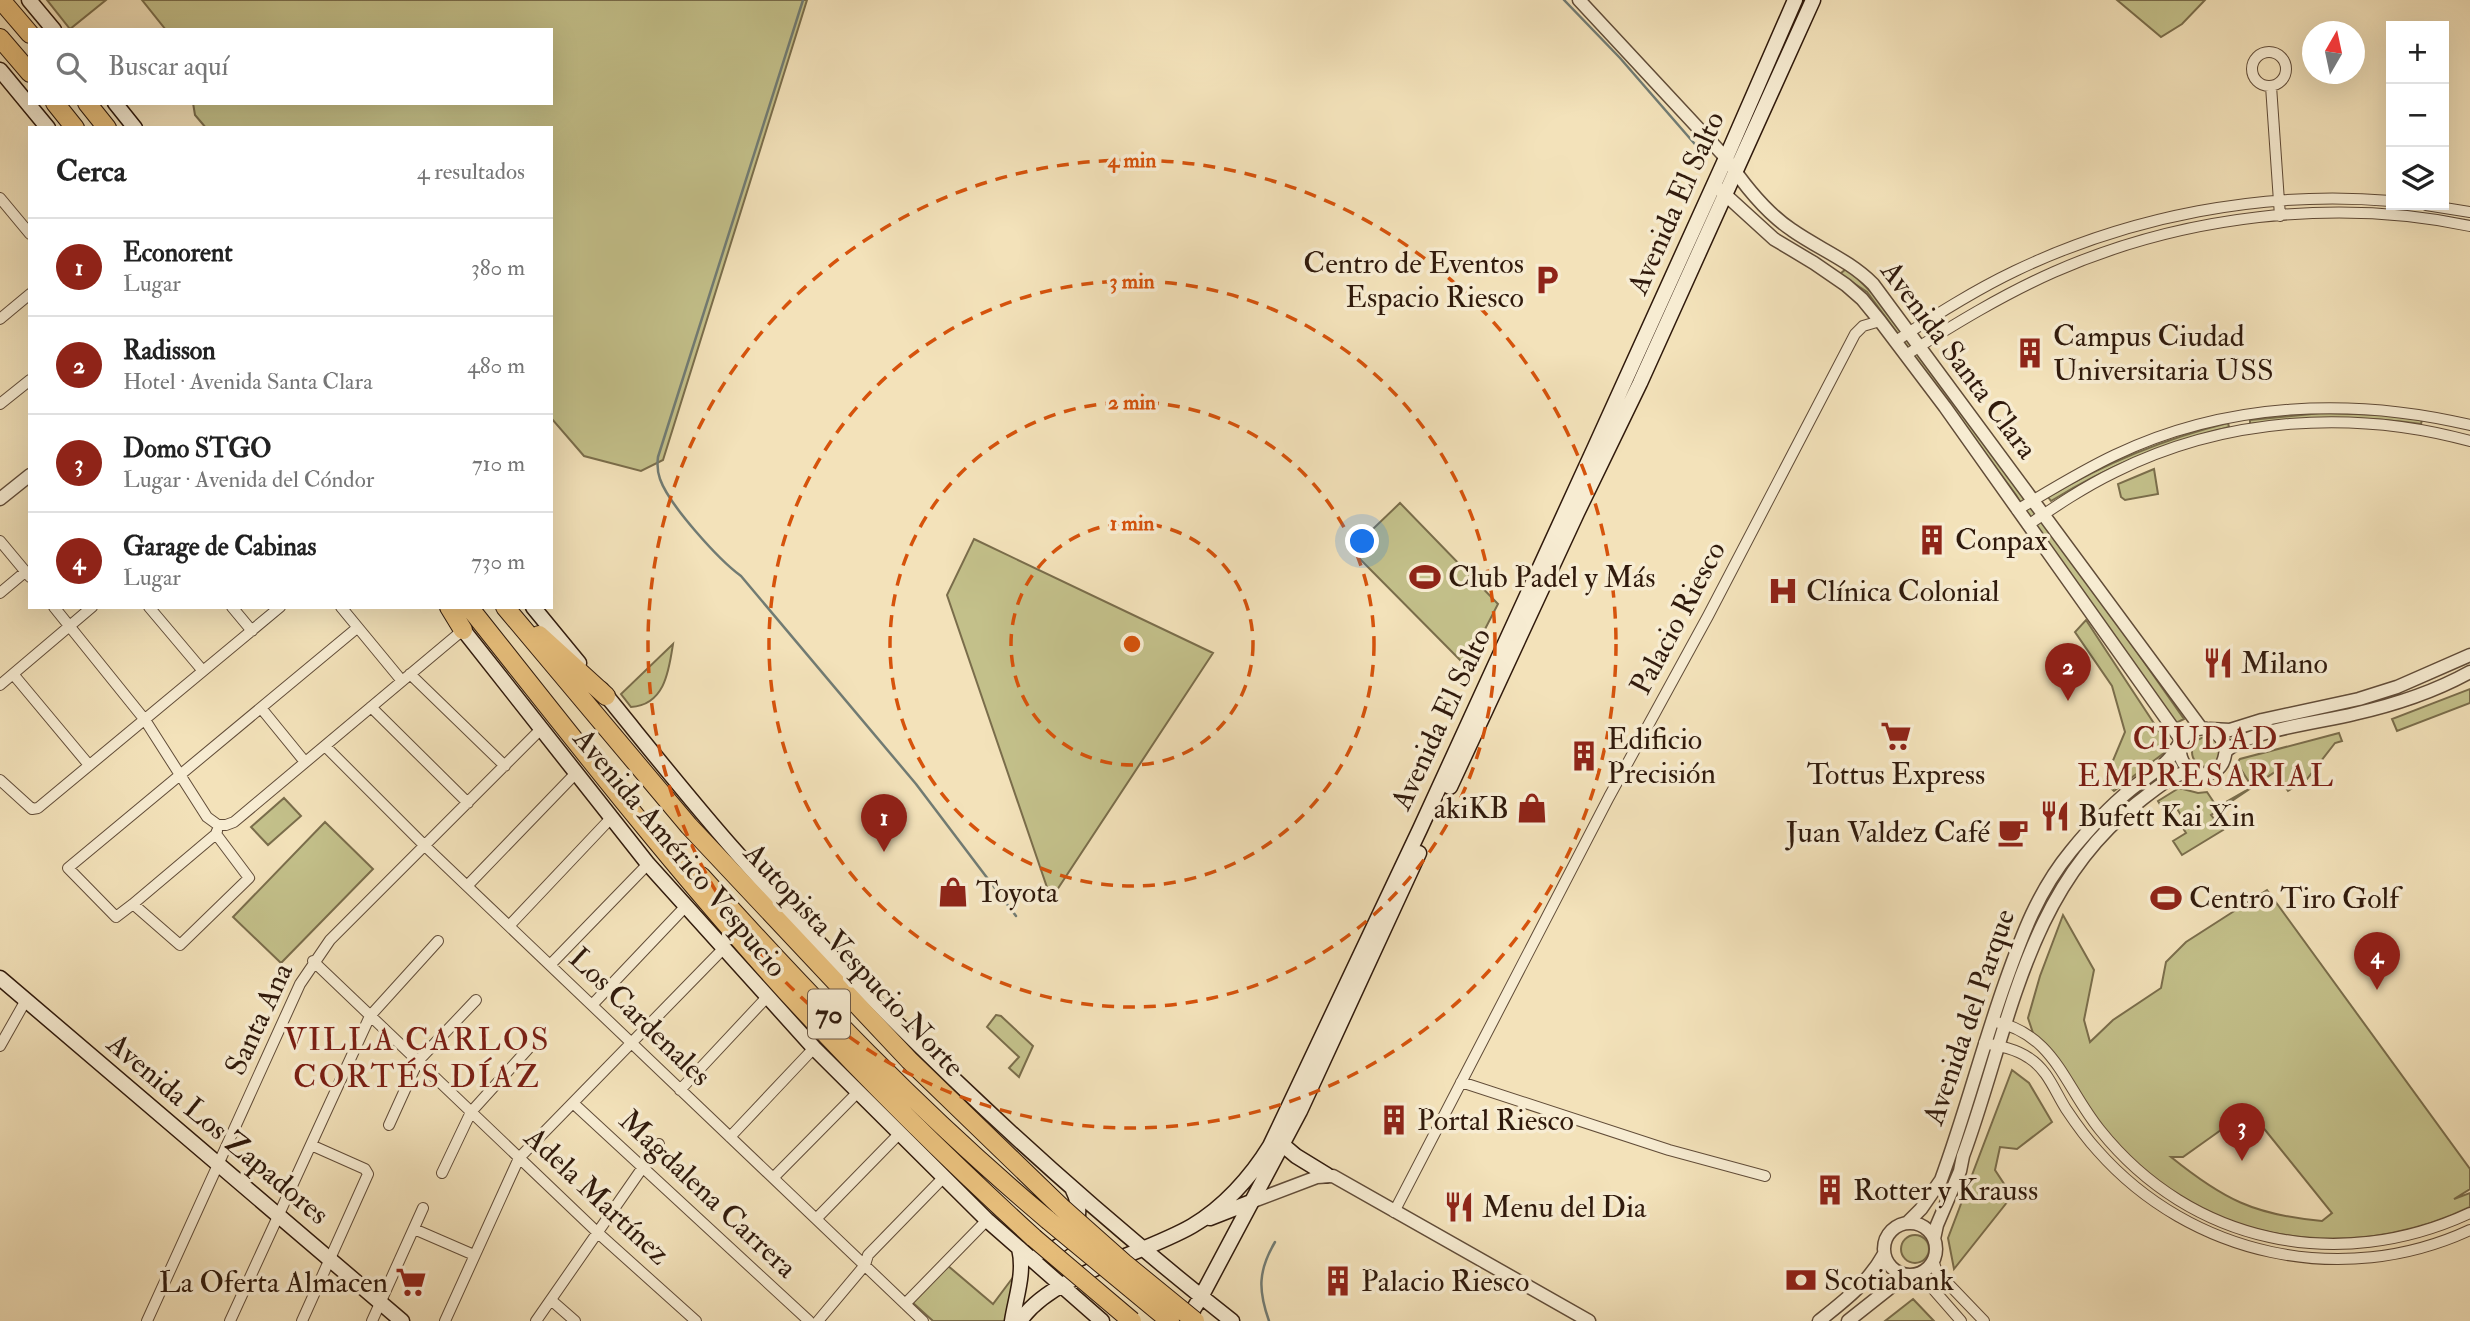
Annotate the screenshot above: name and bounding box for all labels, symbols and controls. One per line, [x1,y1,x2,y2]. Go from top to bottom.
north arrow [2302,21,2365,84]
map controls [2386,21,2449,210]
button: + [2386,21,2449,84]
search box [28,28,553,105]
icon: search [52,48,90,86]
text: Buscar aquí [108,51,228,83]
button: − [2386,84,2449,147]
street label: Avenida El Salto [1619,106,1733,301]
text: 4 min [1107,147,1156,174]
button: layers [2386,147,2449,210]
text: Cerca [56,153,126,190]
text: 4 resultados [417,157,525,186]
text: Econorent [123,237,233,269]
place label: Centro de Eventos Espacio Riesco [1303,245,1524,316]
text: 1 [75,253,83,282]
text: 380 m [471,253,525,282]
street label: Avenida Santa Clara [1872,253,2046,467]
parking icon: Centro de Eventos Espacio Riesco [1530,263,1564,297]
text: 3 min [1109,268,1155,295]
text: Lugar [123,269,181,298]
place label: Campus Ciudad Universitaria USS [2053,318,2274,389]
text: Radisson [123,335,216,367]
building icon: Campus Ciudad Universitaria USS [2013,336,2047,370]
text: 2 [73,351,85,380]
text: 480 m [467,351,525,380]
text: Hotel · Avenida Santa Clara [123,367,373,396]
text: 2 min [1108,389,1156,416]
text: Domo STGO [123,433,272,465]
text: 3 [75,449,83,478]
text: 710 m [472,449,525,478]
text: Lugar · Avenida del Cóndor [123,465,374,494]
text: 1 min [1110,510,1154,537]
place label: Conpax [1955,522,2048,559]
building icon: Conpax [1915,523,1949,557]
your location [1345,524,1379,558]
text: Garage de Cabinas [123,531,316,563]
street label: Palacio Riesco [1622,535,1734,701]
text: 4 [73,547,85,576]
text: 730 m [471,547,525,576]
place label: Club Padel y Más [1448,559,1655,596]
sports icon: Club Padel y Más [1408,560,1442,594]
text: Lugar [123,563,181,592]
place label: Clínica Colonial [1806,573,2000,610]
hospital icon: Clínica Colonial [1766,574,1800,608]
street label: Avenida El Salto [1382,622,1499,817]
centre of rings [1120,632,1144,656]
pin: 2 [2045,643,2091,701]
place label: Milano [2241,645,2328,682]
restaurant icon: Milano [2201,646,2235,680]
supermarket icon: Tottus Express [1879,719,1913,753]
district label: CIUDAD EMPRESARIAL [2077,719,2335,796]
street label: Avenida Américo Vespucio [564,720,795,985]
place label: Edificio Precisión [1607,721,1716,792]
building icon: Edificio Precisión [1567,739,1601,773]
place label: Tottus Express [1807,756,1985,793]
place label: akiKB [1434,790,1509,827]
shop icon: akiKB [1515,791,1549,825]
pin: 1 [861,794,907,852]
place label: Bufett Kai Xin [2078,798,2255,835]
restaurant icon: Bufett Kai Xin [2038,799,2072,833]
place label: Juan Valdez Café [1785,814,1990,851]
cafe icon: Juan Valdez Café [1996,815,2030,849]
street label: Autopista Vespucio Norte [735,834,972,1085]
place label: Toyota [976,874,1059,911]
shop icon: Toyota [936,875,970,909]
place label: Centro Tiro Golf [2189,880,2403,917]
sports icon: Centro Tiro Golf [2149,881,2183,915]
street label: Avenida del Parque [1914,904,2023,1131]
pin: 4 [2354,932,2400,990]
street label: Los Cardenales [561,940,719,1094]
street label: Santa Ana [217,956,301,1081]
road number: 70 [808,990,850,1038]
district label: VILLA CARLOS CORTÉS DÍAZ [283,1020,551,1097]
street label: Avenida Los Zapadores [99,1025,337,1233]
street label: Magdalena Carrera [611,1102,805,1286]
place label: Portal Riesco [1417,1102,1574,1139]
building icon: Portal Riesco [1377,1103,1411,1137]
pin: 3 [2219,1103,2265,1161]
street label: Adela Martínez [516,1119,677,1273]
place label: Rotter y Krauss [1853,1172,2038,1209]
building icon: Rotter y Krauss [1813,1173,1847,1207]
place label: Menu del Dia [1482,1189,1647,1226]
restaurant icon: Menu del Dia [1442,1190,1476,1224]
place label: Scotiabank [1824,1262,1954,1299]
place label: Palacio Riesco [1361,1263,1529,1300]
bank icon: Scotiabank [1784,1263,1818,1297]
place label: La Oferta Almacen [159,1264,388,1301]
building icon: Palacio Riesco [1321,1264,1355,1298]
supermarket icon: La Oferta Almacen [394,1265,428,1299]

